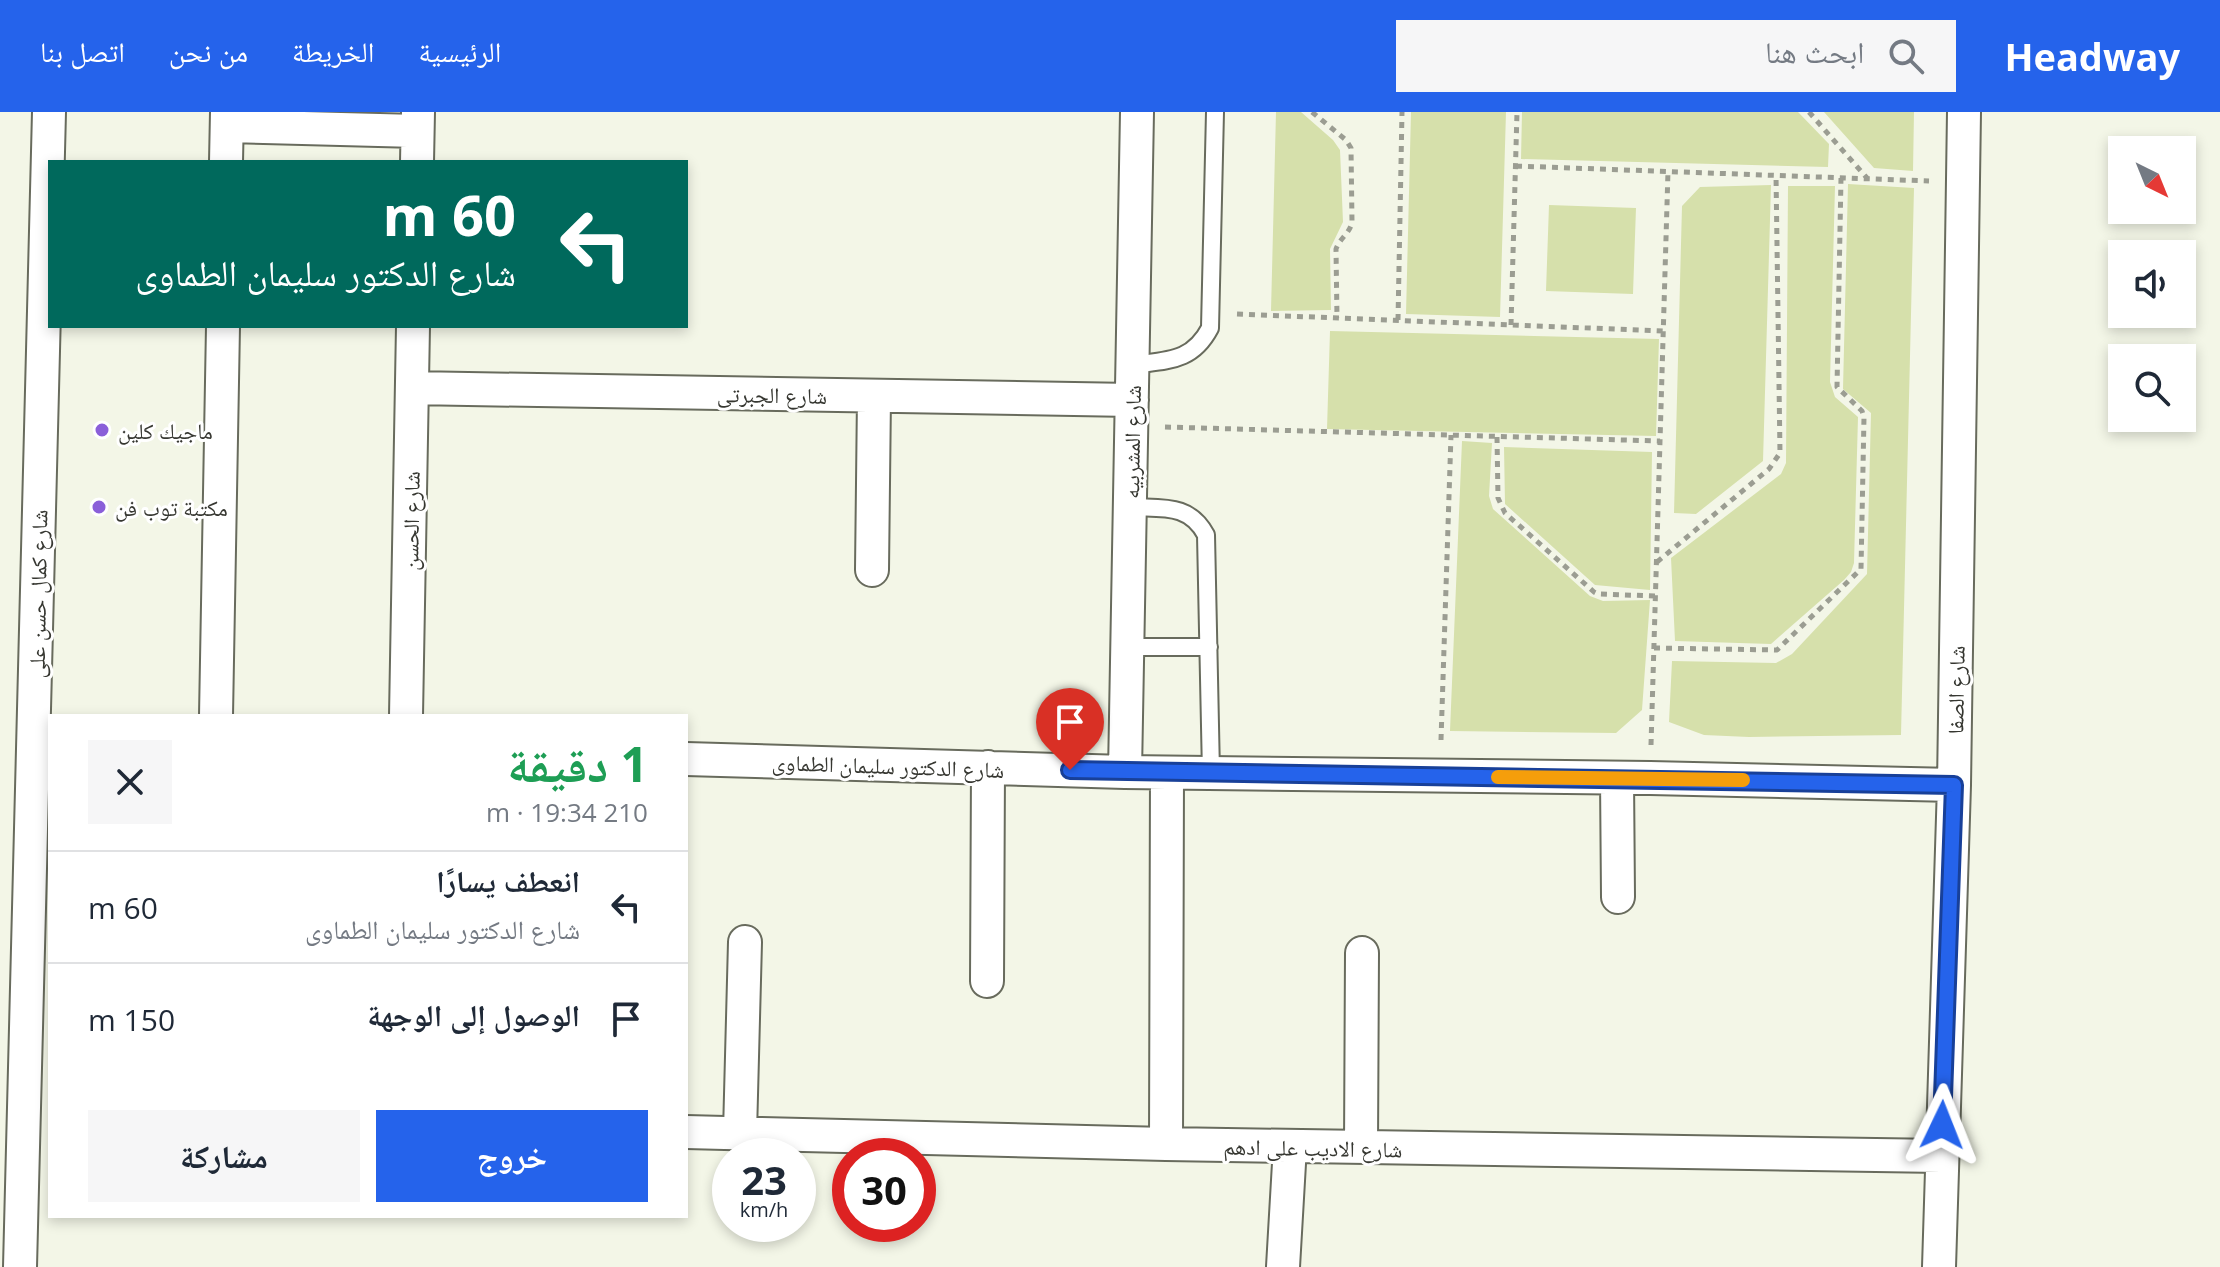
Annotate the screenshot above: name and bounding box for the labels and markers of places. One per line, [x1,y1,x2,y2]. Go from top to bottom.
place label: ماجيك كلين [118,415,213,445]
marker: ماجيك كلين [93,421,111,439]
place label: مكتبة توب فن [115,492,228,522]
marker: مكتبة توب فن [90,498,108,516]
pin [1036,688,1104,770]

